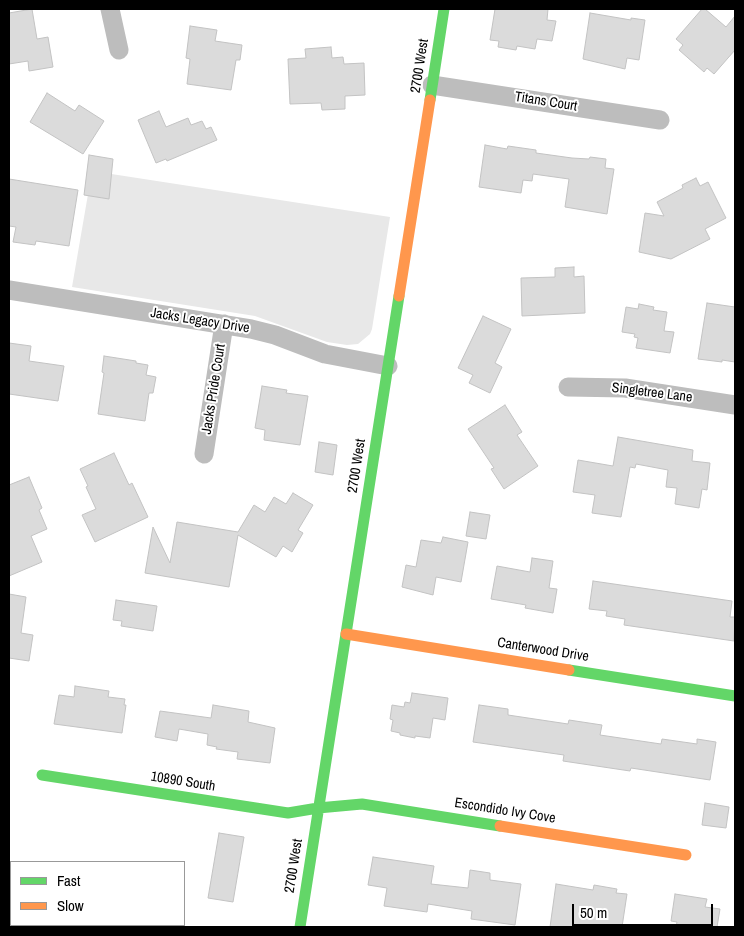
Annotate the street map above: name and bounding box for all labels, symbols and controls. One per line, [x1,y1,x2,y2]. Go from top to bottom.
street label: 2700 West [407,38,433,94]
street label: Titans Court [514,89,578,115]
street label: Jacks Legacy Drive [149,305,251,337]
street label: Jacks Pride Court [199,343,229,435]
street label: Singletree Lane [611,380,693,406]
street label: 2700 West [344,438,370,494]
street label: Canterwood Drive [496,634,590,666]
street label: 10890 South [150,769,216,795]
street label: Escondido Ivy Cove [453,795,557,827]
street label: 2700 West [281,838,307,894]
legend [10,861,185,926]
text: Fast [57,870,80,891]
scale bar [574,894,715,926]
text: Slow [57,895,84,916]
text: 50 m [580,902,607,923]

